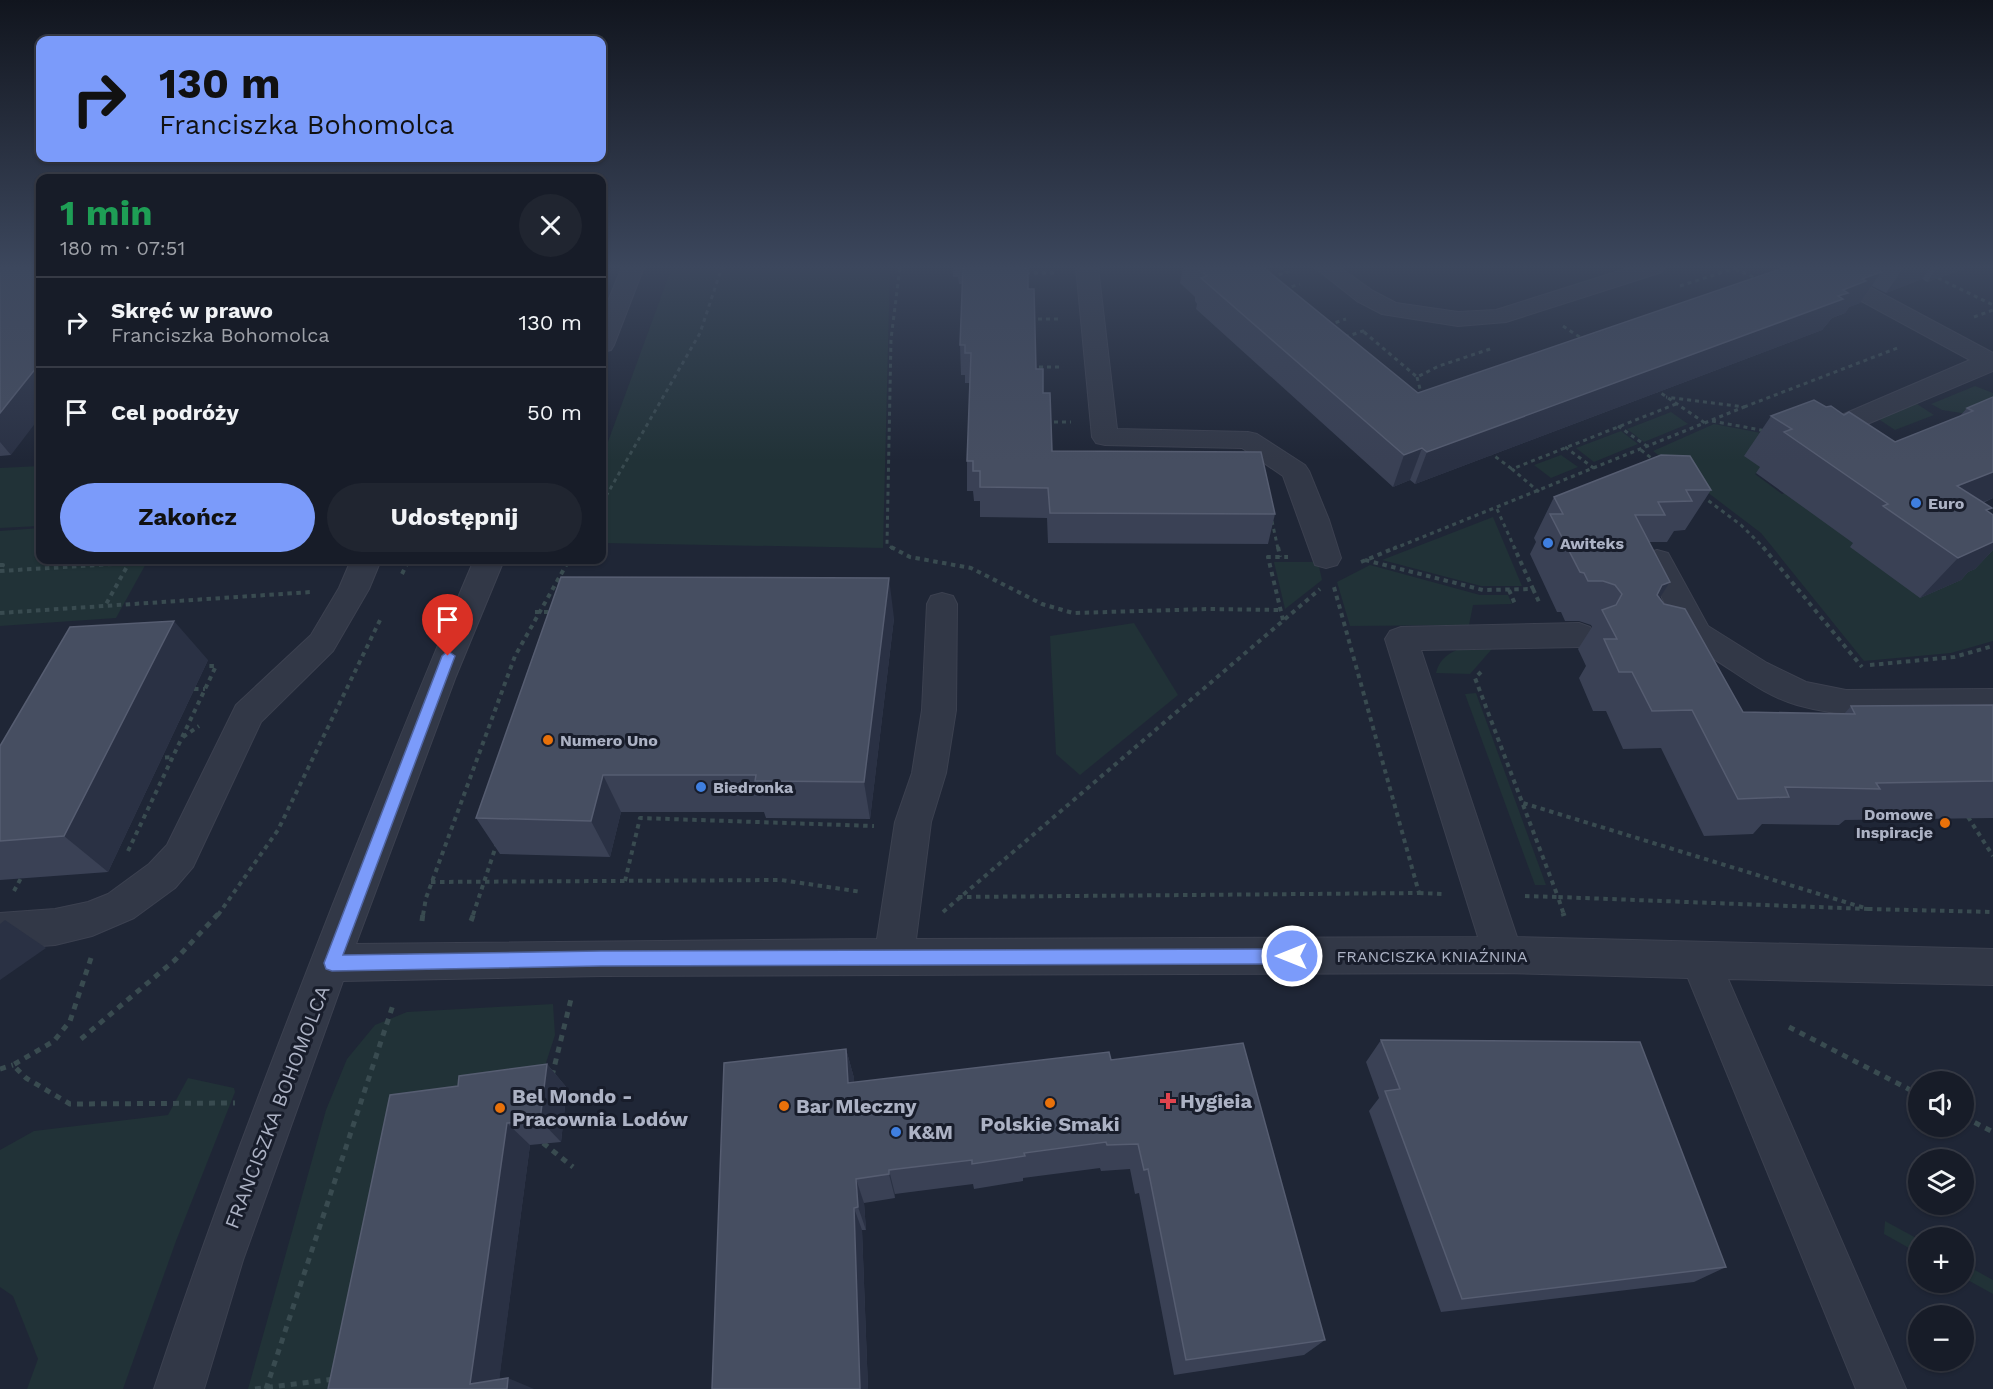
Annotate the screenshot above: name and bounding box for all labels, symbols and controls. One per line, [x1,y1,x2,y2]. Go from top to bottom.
text: 130 m [159,59,281,108]
icon: right [60,60,138,138]
text: Franciszka Bohomolca [159,109,454,141]
text: 1 min [60,192,152,234]
button: close [519,194,582,257]
text: 180 m · 07:51 [60,236,185,260]
text: Skręć w prawo [111,298,273,323]
icon: right [60,306,93,339]
text: 130 m [518,310,582,335]
text: Franciszka Bohomolca [111,323,330,347]
icon: arrive [60,396,93,429]
text: Cel podróży [111,400,239,425]
text: 50 m [527,400,582,425]
button: Zakończ [60,483,315,552]
button: Udostępnij [327,483,582,552]
place label: Euro [1928,494,1965,513]
marker: Euro [1909,496,1923,510]
place label: Awiteks [1560,534,1624,553]
marker: Awiteks [1541,536,1555,550]
pin [422,594,473,656]
icon: arrive [431,603,464,636]
place label: Numero Uno [560,731,658,750]
marker: Numero Uno [541,733,555,747]
place label: Biedronka [713,778,794,797]
marker: Biedronka [694,780,708,794]
place label: Domowe Inspiracje [1856,805,1933,842]
marker: Domowe Inspiracje [1938,816,1952,830]
position arrow [1260,924,1324,988]
street label: FRANCISZKA KNIAŹNINA [1336,947,1528,966]
street label: FRANCISZKA BOHOMOLCA [219,982,335,1232]
map controls [1908,1071,1974,1371]
button: sound [1908,1071,1974,1137]
place label: Bel Mondo - Pracownia Lodów [512,1084,688,1131]
place label: Hygieia [1180,1089,1252,1113]
place label: Bar Mleczny [796,1094,917,1118]
marker: Hygieia [1161,1094,1175,1108]
marker: Polskie Smaki [1043,1096,1057,1110]
marker: Bar Mleczny [777,1099,791,1113]
marker: Bel Mondo - Pracownia Lodów [493,1101,507,1115]
place label: Polskie Smaki [980,1112,1120,1136]
place label: K&M [908,1120,953,1144]
marker: K&M [889,1125,903,1139]
button: layers [1908,1149,1974,1215]
button: + [1908,1227,1974,1293]
button: − [1908,1305,1974,1371]

